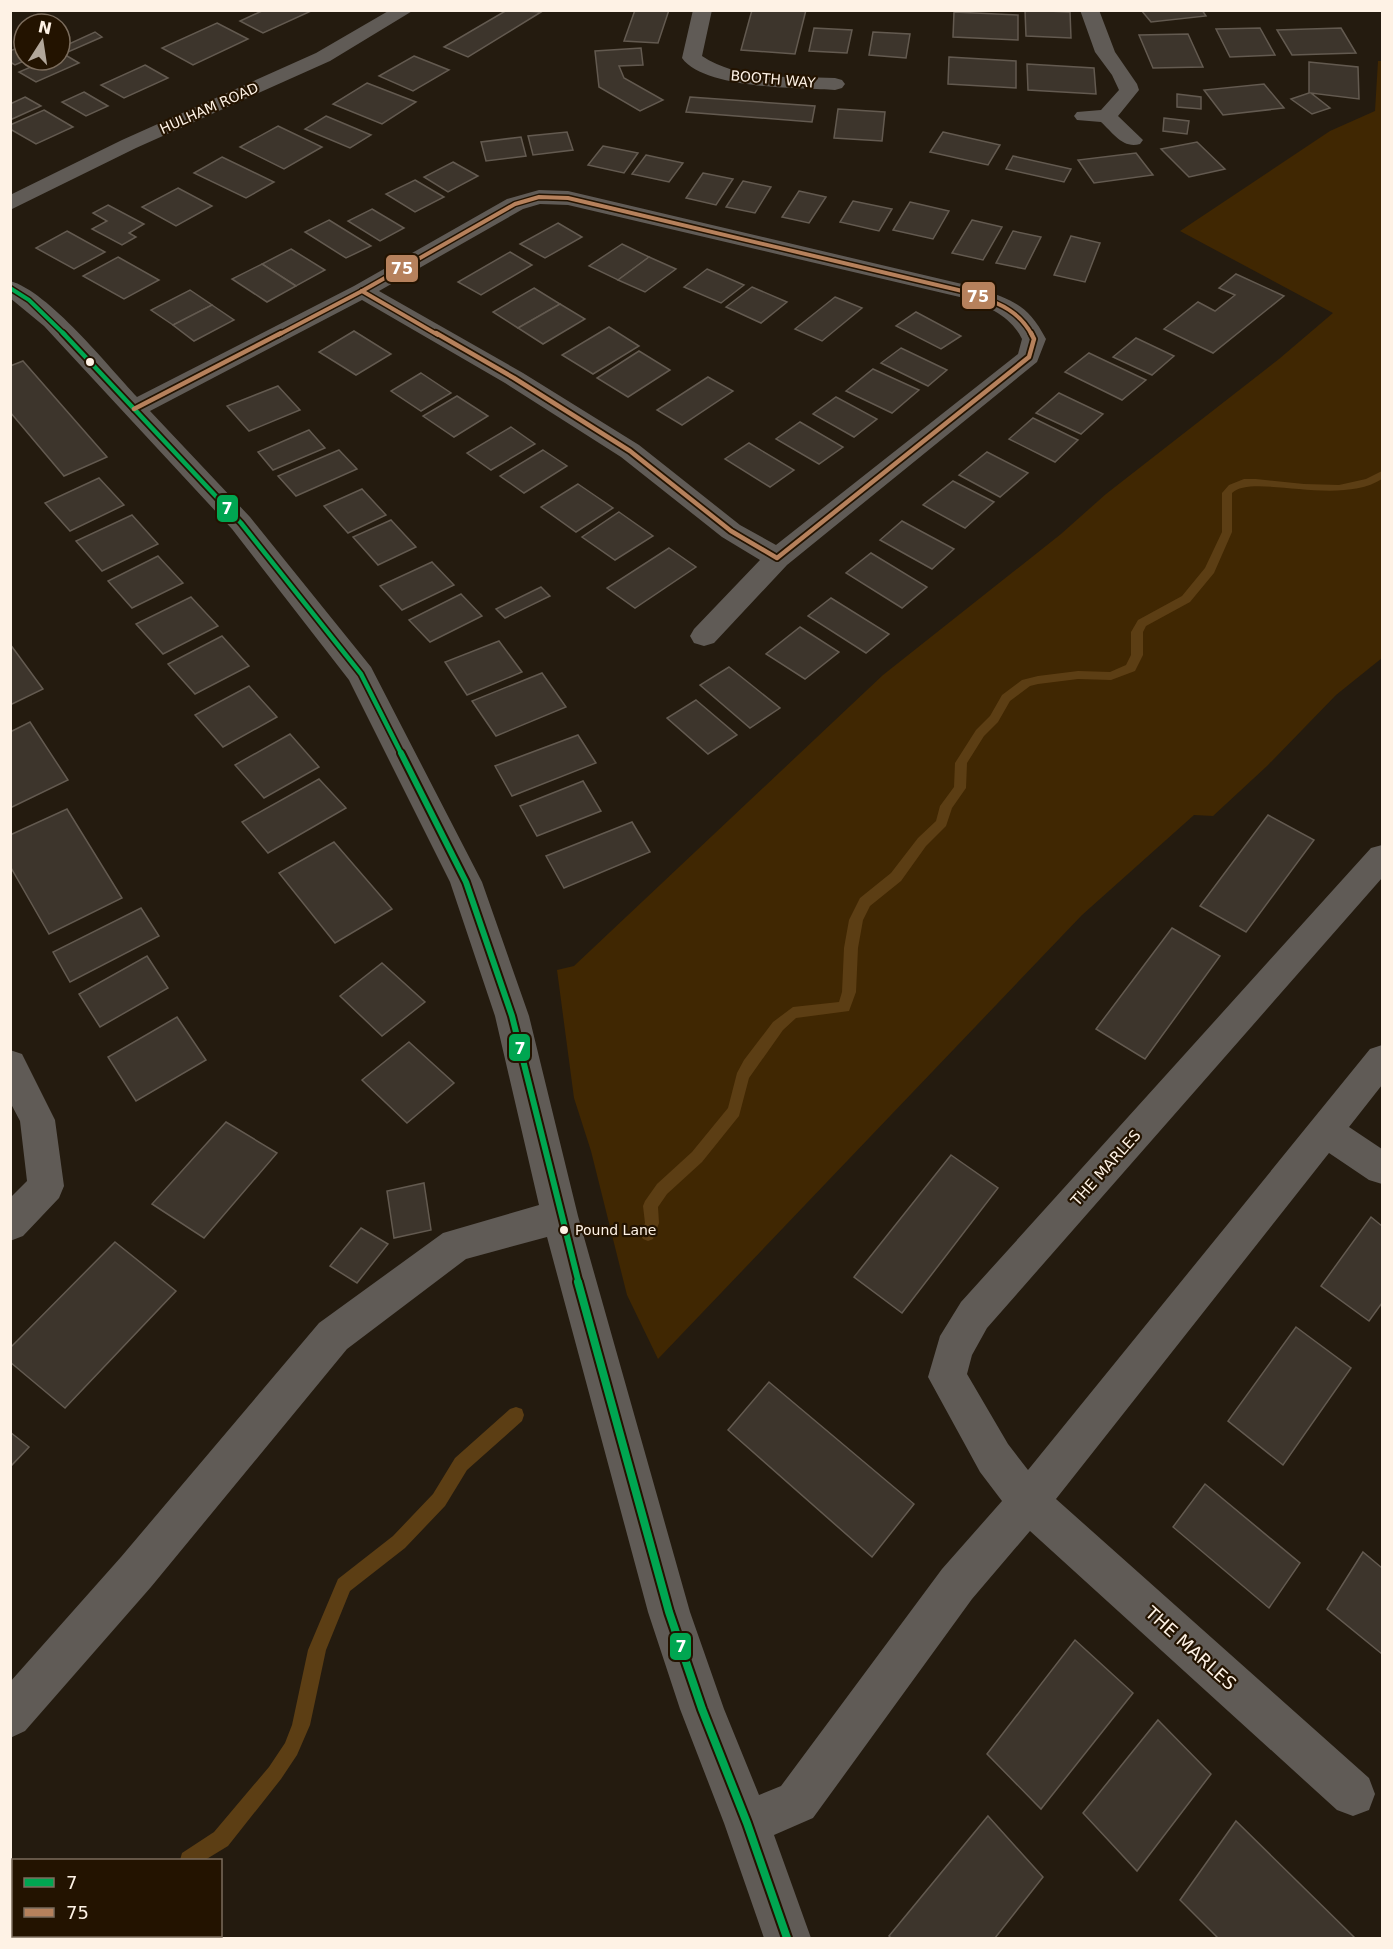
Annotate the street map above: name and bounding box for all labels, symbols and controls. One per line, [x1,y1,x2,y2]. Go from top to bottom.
north arrow [12,12,72,72]
text: N [36,17,54,39]
street label: BOOTH WAY [730,67,817,91]
street label: HULHAM ROAD [157,79,261,137]
line badge: 75 [385,254,419,283]
text: 75 [391,259,413,278]
line badge: 75 [961,281,996,310]
text: 75 [967,287,989,306]
unlabelled marker [84,356,96,368]
line badge: 7 [216,494,239,523]
text: 7 [221,499,233,518]
line badge: 7 [508,1033,531,1062]
text: 7 [514,1039,526,1058]
street label: THE MARLES [1067,1126,1145,1210]
place label: Pound Lane [575,1222,656,1238]
marker: Pound Lane [558,1224,570,1236]
street label: THE MARLES [1141,1601,1241,1694]
line badge: 7 [669,1632,692,1661]
text: 7 [675,1637,687,1656]
legend [12,1859,222,1937]
text: 7 [66,1872,77,1893]
text: 75 [66,1902,89,1923]

